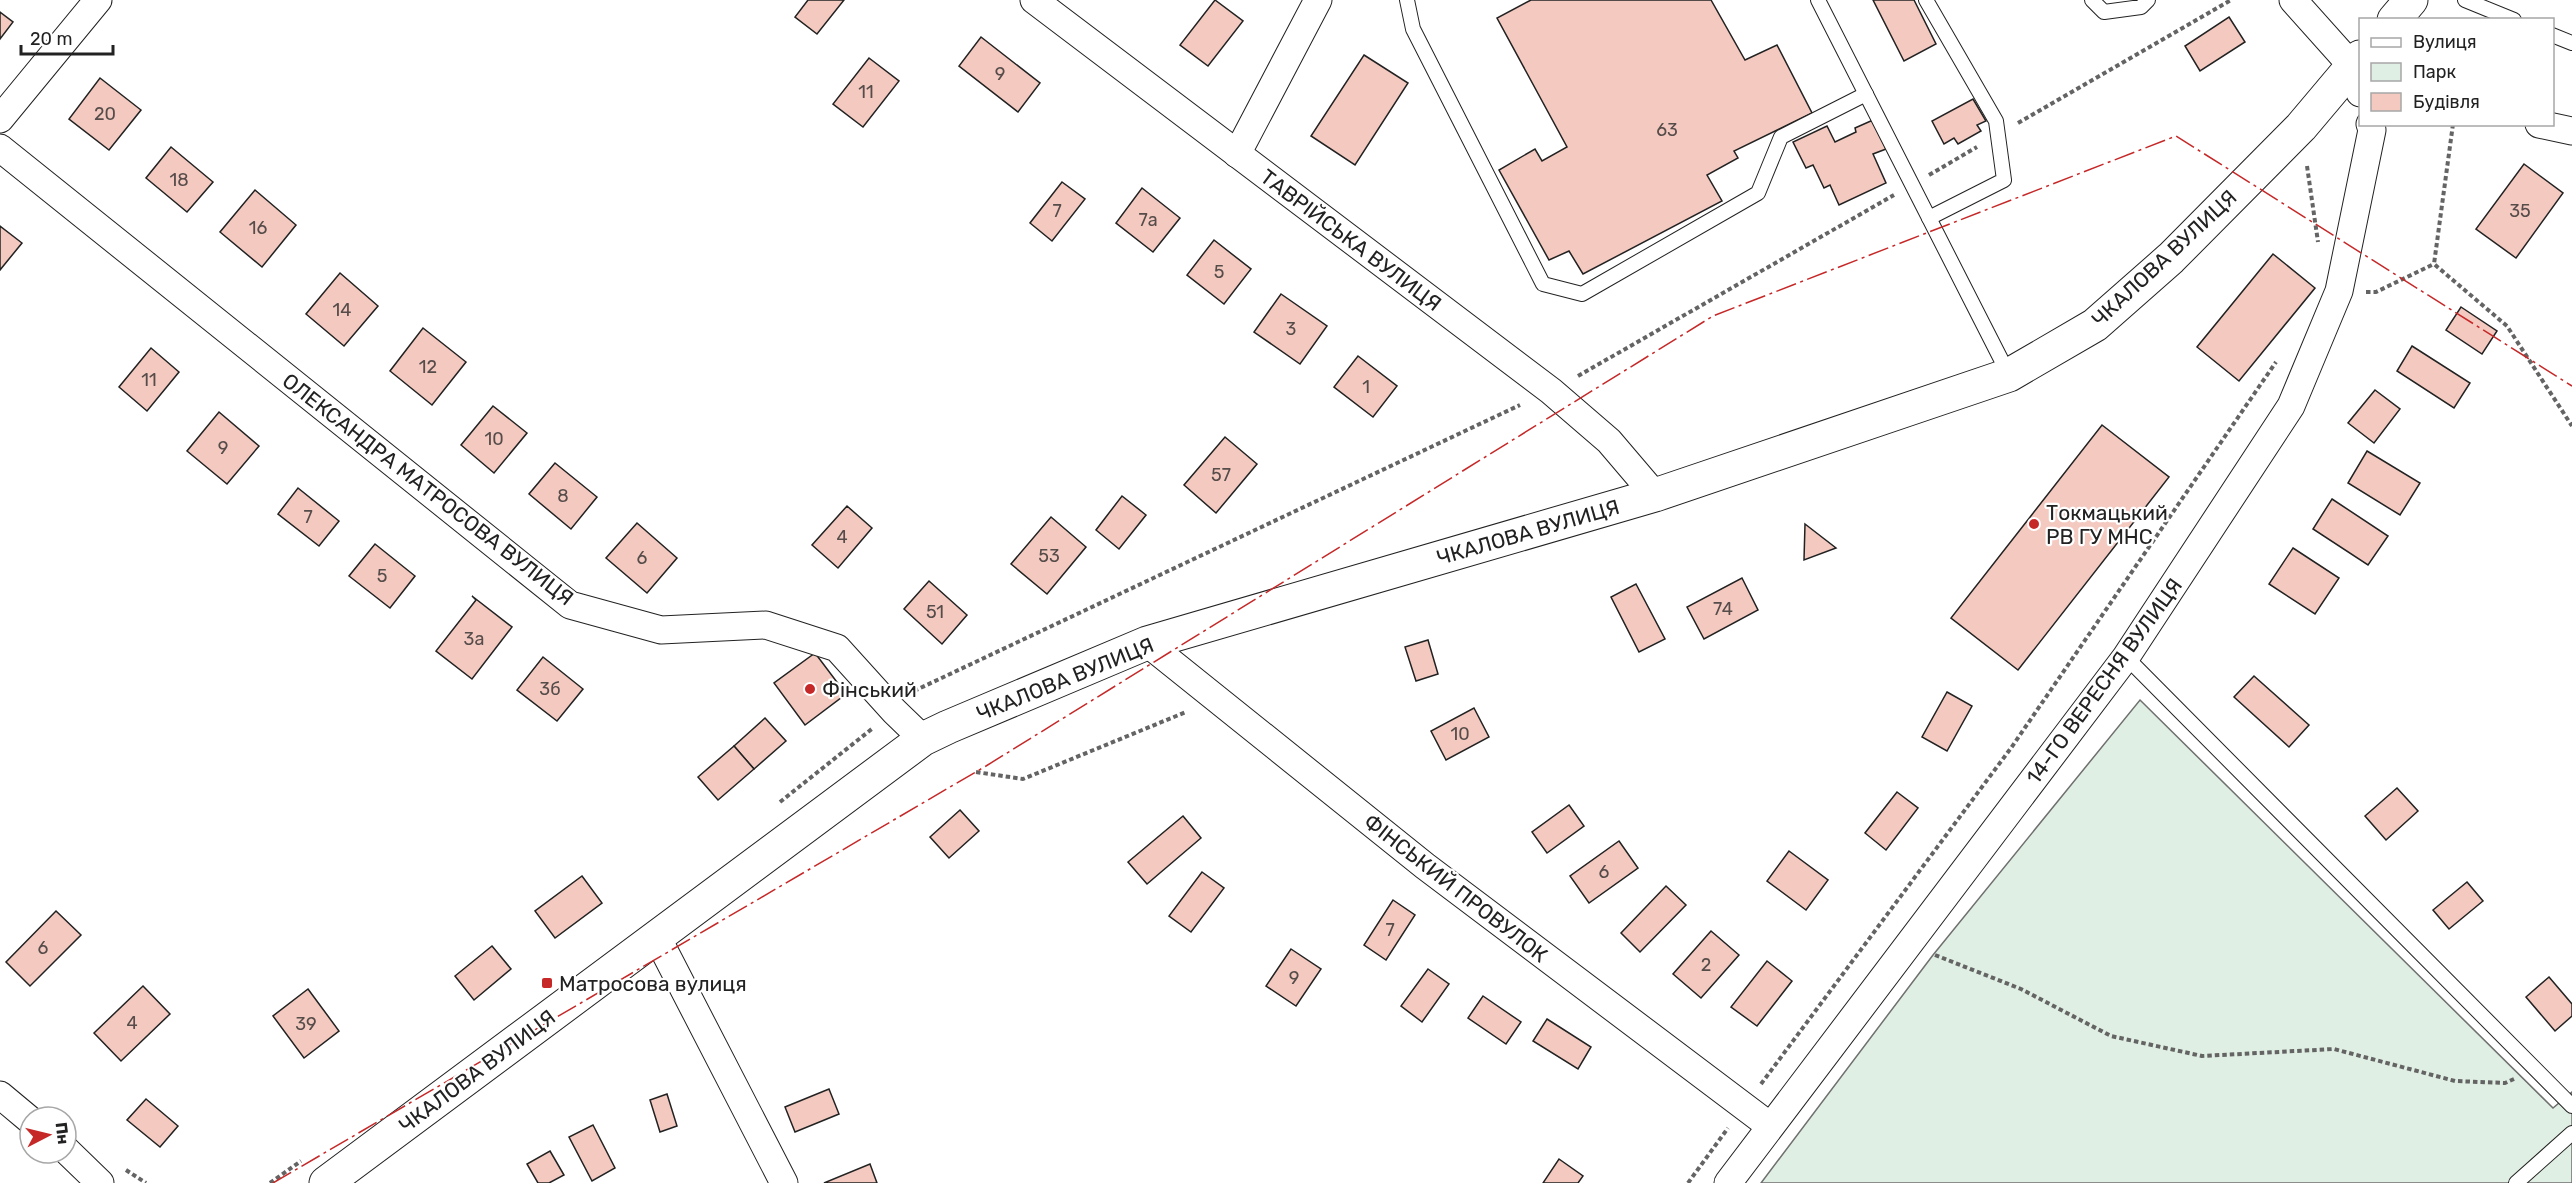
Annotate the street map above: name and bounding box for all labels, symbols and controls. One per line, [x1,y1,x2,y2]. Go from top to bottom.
scale bar [21,18,112,56]
legend [2359,18,2554,126]
text: 20 m [30,28,72,50]
text: Вулиця [2413,31,2477,53]
text: Парк [2413,61,2457,83]
house number: 9 [995,63,1005,85]
house number: 11 [858,81,874,103]
text: Будівля [2413,91,2480,113]
house number: 20 [94,103,116,125]
house number: 63 [1656,119,1678,141]
street label: ТАВРІЙСЬКА ВУЛИЦЯ [1256,164,1446,316]
house number: 18 [169,169,189,191]
street label: ЧКАЛОВА ВУЛИЦЯ [2086,184,2242,332]
house number: 7 [1052,200,1062,222]
house number: 35 [2509,200,2531,222]
house number: 7а [1138,209,1158,231]
house number: 16 [249,217,267,239]
house number: 5 [1214,261,1224,283]
house number: 14 [333,299,351,321]
house number: 3 [1286,318,1296,340]
house number: 12 [419,356,437,378]
street label: ОЛЕКСАНДРА МАТРОСОВА ВУЛИЦЯ [278,368,578,610]
house number: 11 [141,369,157,391]
house number: 1 [1362,376,1370,398]
house number: 10 [484,428,504,450]
house number: 9 [218,437,228,459]
house number: 57 [1211,464,1231,486]
house number: 8 [557,485,569,507]
street label: ЧКАЛОВА ВУЛИЦЯ [1434,494,1622,570]
place label: Токмацький РВ ГУ МНС [2046,500,2168,549]
house number: 7 [303,506,313,528]
marker: Токмацький РВ ГУ МНС [2027,517,2041,531]
house number: 4 [836,526,848,548]
house number: 53 [1038,545,1060,567]
house number: 6 [637,547,648,569]
house number: 5 [377,565,387,587]
street label: 14-ГО ВЕРЕСНЯ ВУЛИЦЯ [2021,573,2187,789]
house number: 74 [1713,598,1733,620]
house number: 51 [926,601,944,623]
house number: 3а [464,628,484,650]
street label: ЧКАЛОВА ВУЛИЦЯ [973,632,1157,726]
place label: Фінський [822,677,917,702]
house number: 3б [539,678,561,700]
marker: Фінський [803,682,817,696]
house number: 10 [1450,723,1470,745]
street label: ФІНСЬКИЙ ПРОВУЛОК [1359,809,1553,967]
house number: 6 [1599,861,1610,883]
house number: 7 [1385,919,1395,941]
house number: 6 [38,937,49,959]
house number: 2 [1701,954,1711,976]
house number: 9 [1289,967,1299,989]
place label: Матросова вулиця [559,971,747,996]
marker: Матросова вулиця [540,976,554,990]
street label: ЧКАЛОВА ВУЛИЦЯ [394,1004,560,1138]
house number: 4 [126,1012,138,1034]
house number: 39 [295,1013,317,1035]
north arrow [18,1105,78,1165]
text: Пн [52,1121,73,1145]

